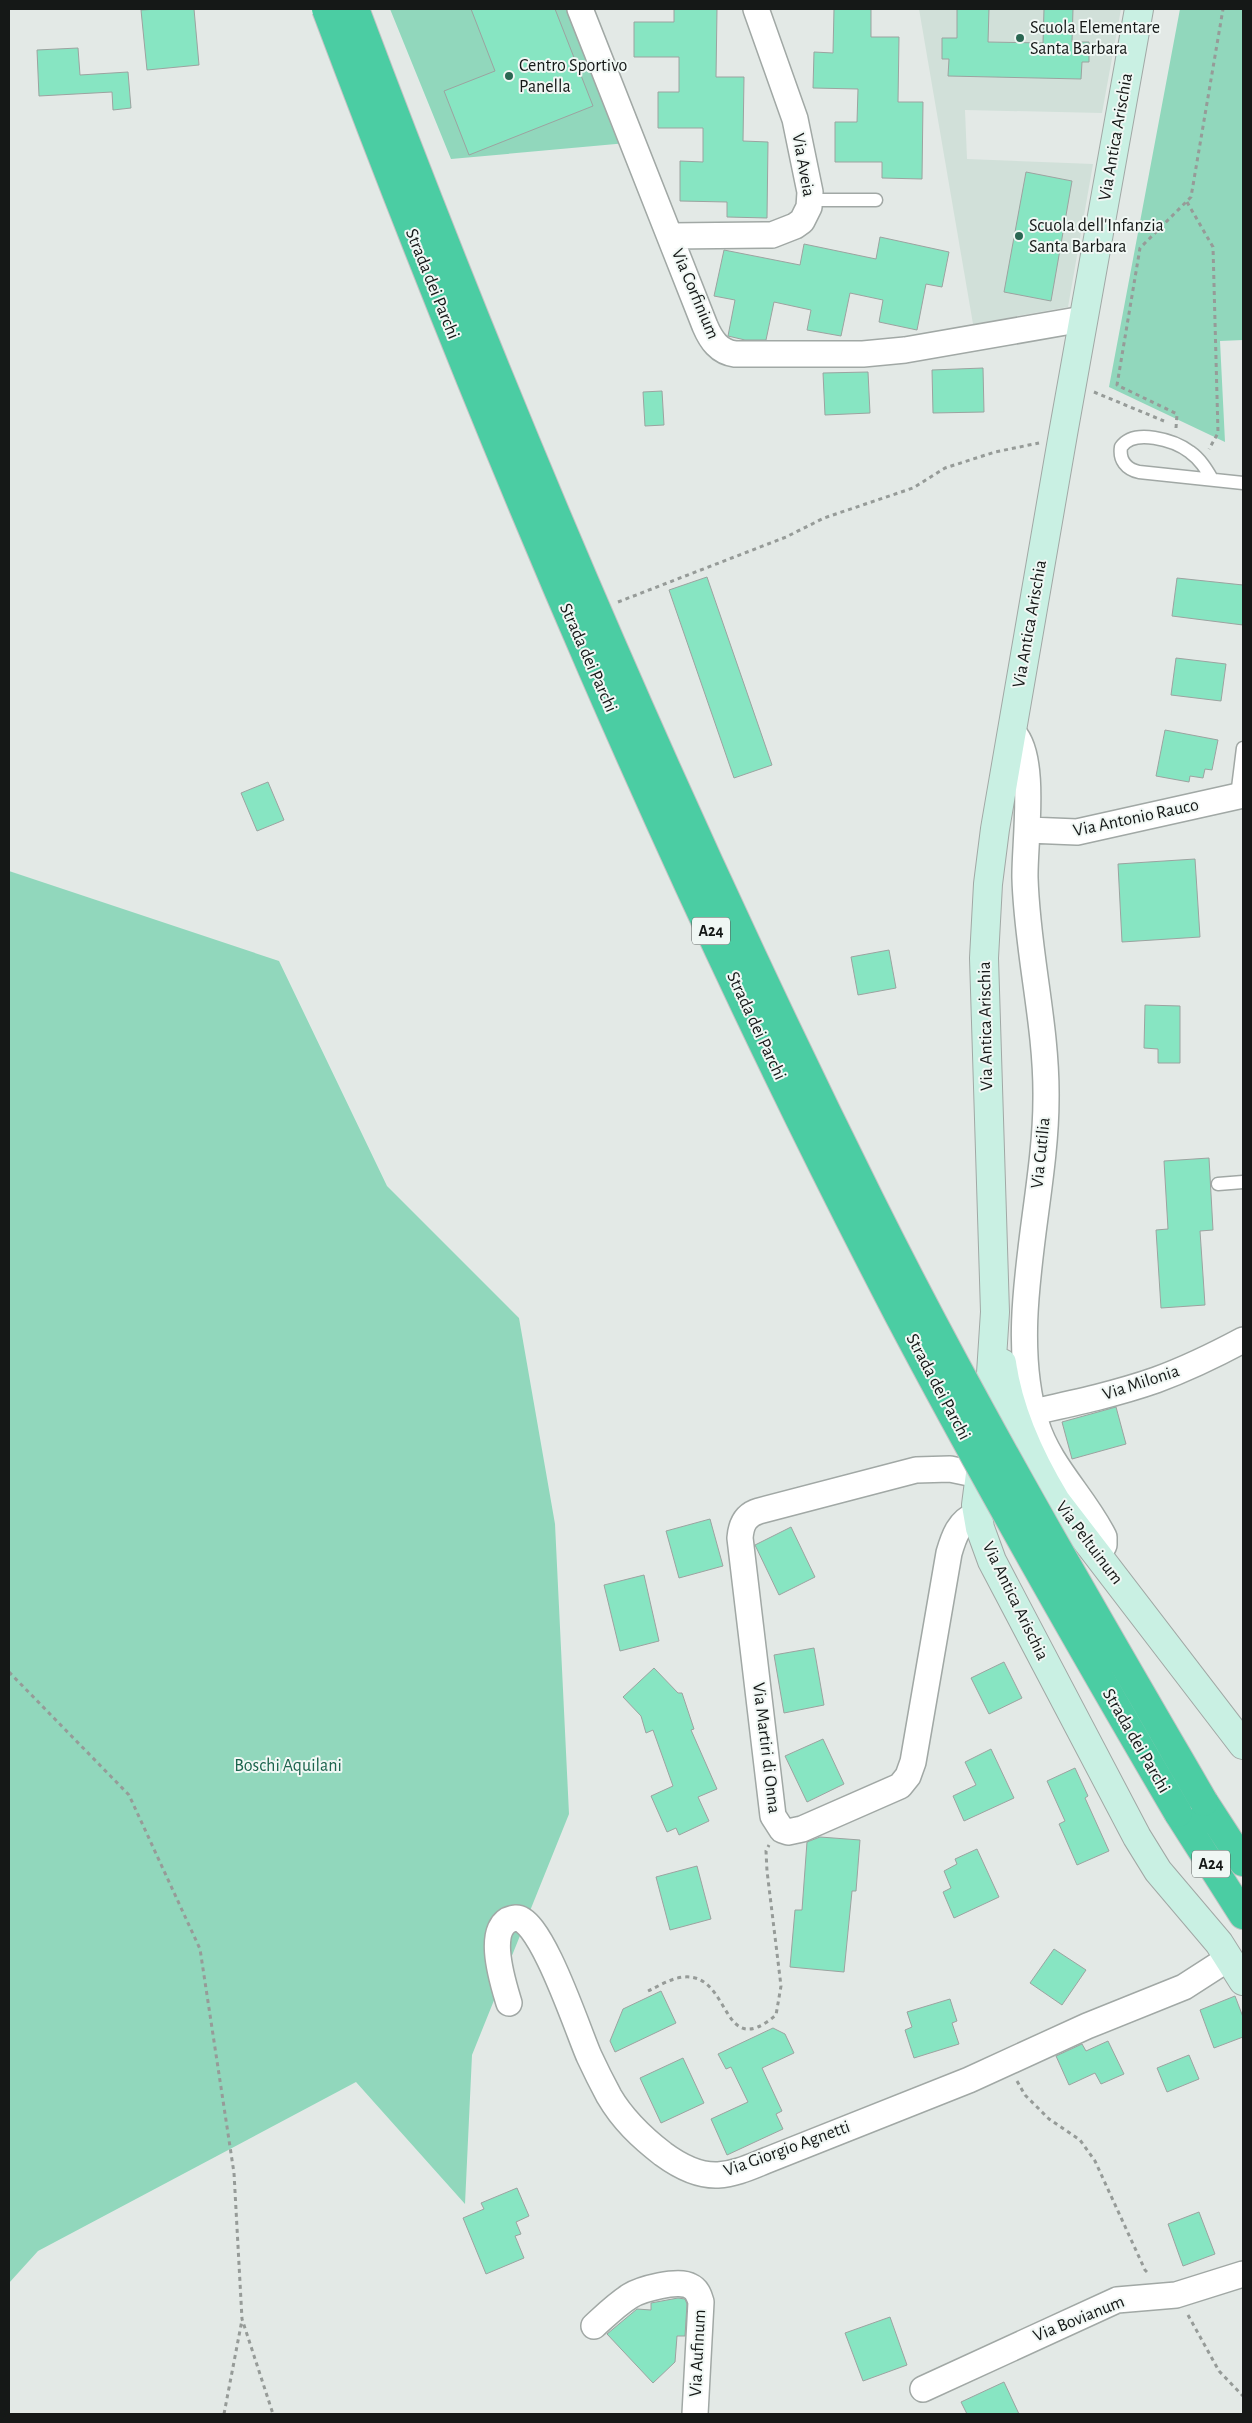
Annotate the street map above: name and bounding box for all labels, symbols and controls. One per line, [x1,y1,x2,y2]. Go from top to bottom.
place label: Scuola Elementare Santa Barbara [1030,19,1160,58]
marker: Scuola Elementare Santa Barbara [1014,32,1026,44]
place label: Centro Sportivo Panella [519,57,628,96]
marker: Centro Sportivo Panella [503,70,515,82]
street label: Via Antica Arischia [1096,72,1136,202]
street label: Via Aveia [789,132,817,198]
place label: Scuola dell'Infanzia Santa Barbara [1029,217,1164,256]
street label: Strada dei Parchi [402,226,462,342]
marker: Scuola dell'Infanzia Santa Barbara [1013,230,1025,242]
street label: Via Corfinium [668,246,722,342]
street label: Via Antica Arischia [1010,559,1050,689]
street label: Strada dei Parchi [556,601,620,715]
street label: Via Antonio Rauco [1072,796,1201,840]
road number: A24 [692,918,730,944]
street label: Via Antica Arischia [976,961,996,1091]
street label: Strada dei Parchi [723,969,789,1083]
street label: Via Cutilia [1028,1117,1054,1189]
street label: Strada dei Parchi [903,1331,973,1443]
street label: Via Milonia [1100,1362,1182,1404]
street label: Via Peltuinum [1052,1498,1126,1588]
street label: Via Antica Arischia [979,1539,1051,1663]
street label: Via Martiri di Onna [749,1681,783,1815]
street label: Strada dei Parchi [1099,1686,1173,1796]
park label: Boschi Aquilani [234,1757,342,1775]
road number: A24 [1192,1850,1230,1878]
street label: Via Giorgio Agnetti [721,2118,853,2180]
street label: Via Bovianum [1031,2293,1127,2345]
street label: Via Aufinum [687,2309,709,2397]

